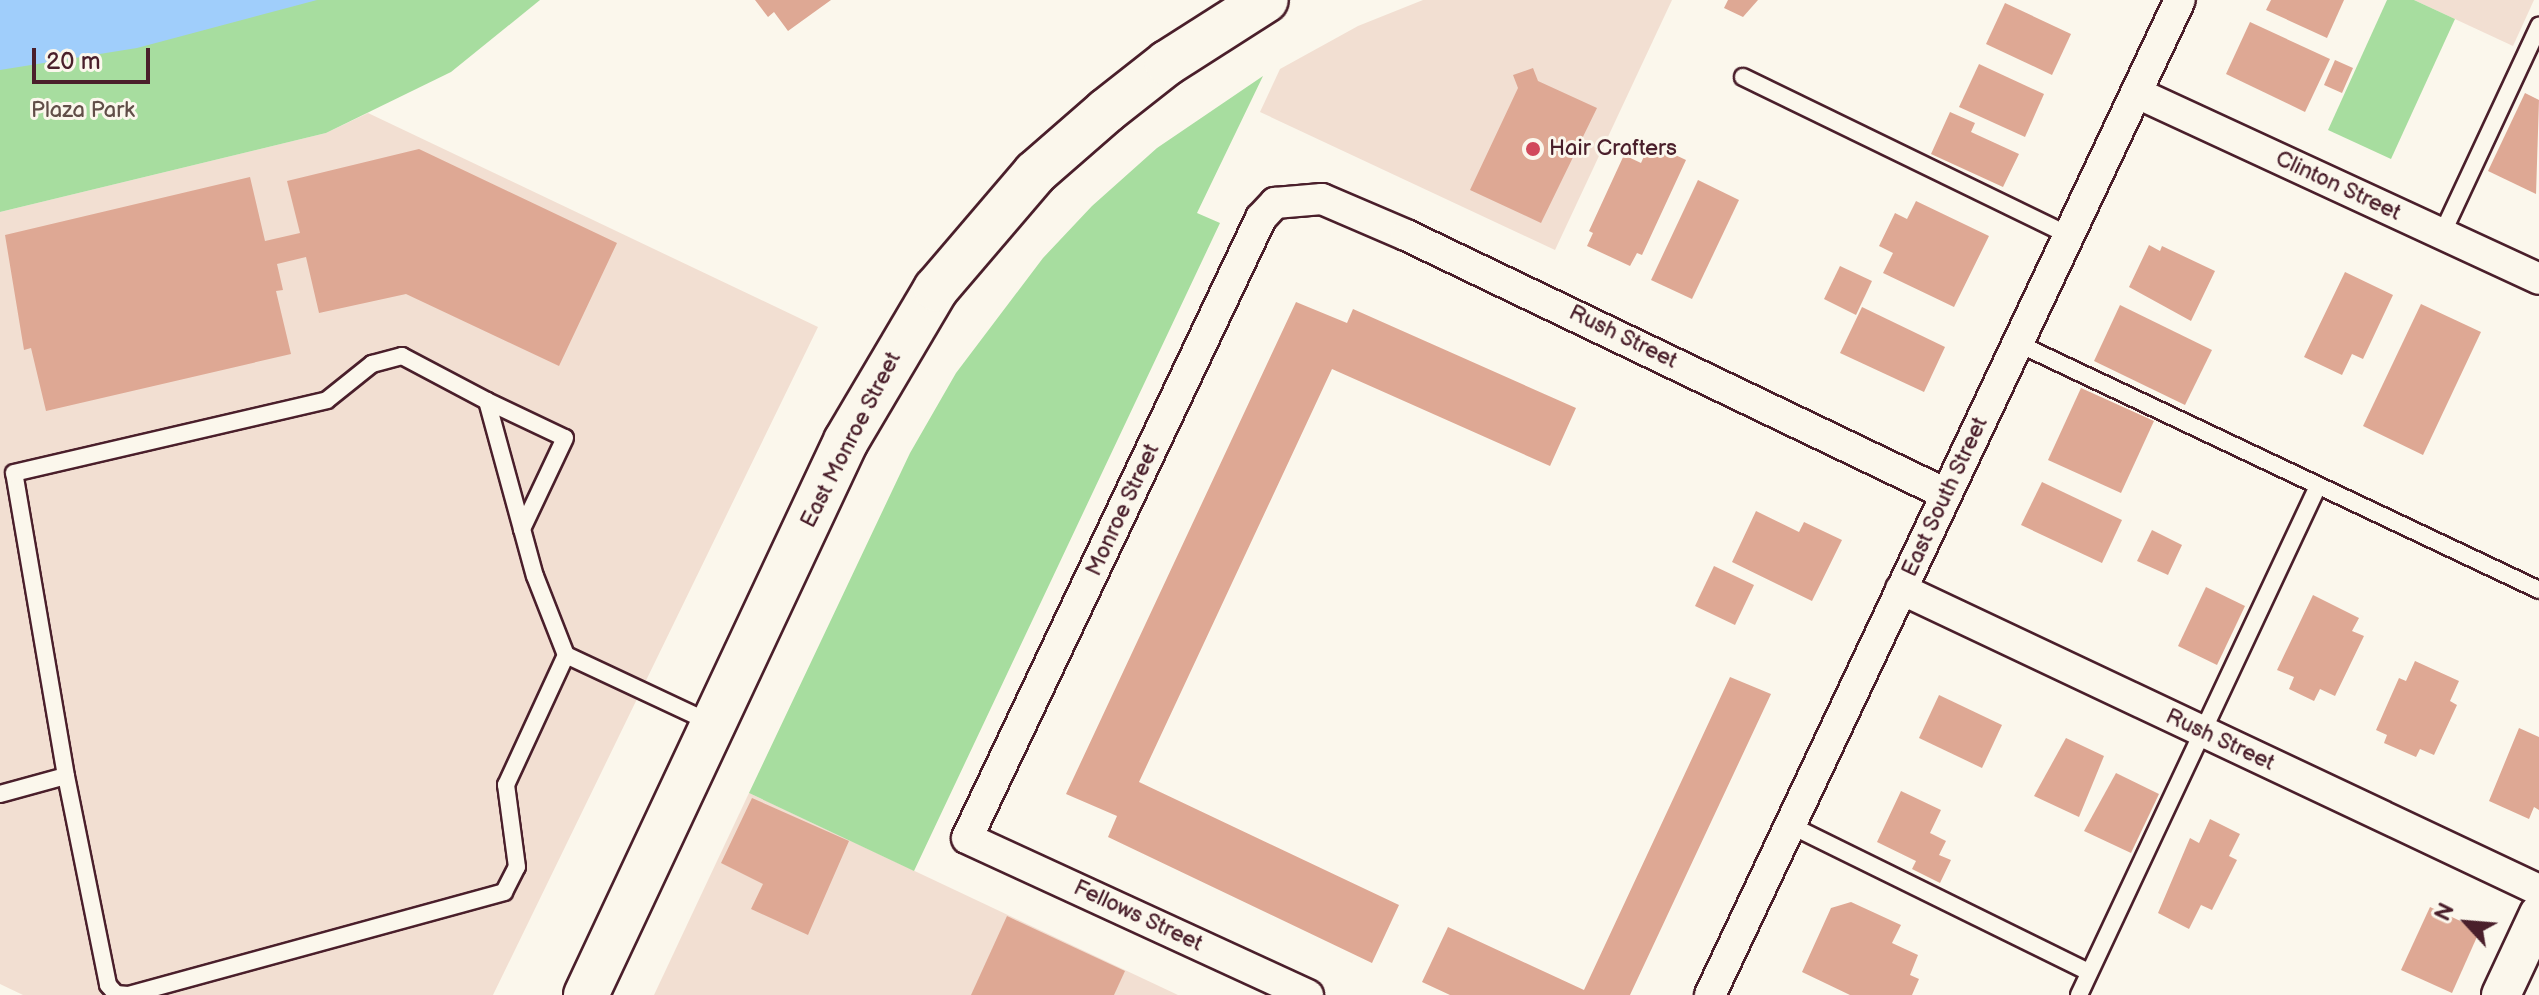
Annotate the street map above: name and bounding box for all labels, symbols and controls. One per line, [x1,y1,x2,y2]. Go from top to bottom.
scale bar [36,32,154,82]
text: 20 m [46,47,101,76]
park label: Plaza Park [31,98,135,124]
place label: Hair Crafters [1549,136,1677,162]
marker: Hair Crafters [1524,140,1542,158]
street label: Clinton Street [2271,145,2405,227]
street label: Rush Street [1564,299,1682,375]
street label: East Monroe Street [795,348,907,532]
street label: East South Street [1896,413,1994,581]
street label: Monroe Street [1081,439,1165,581]
street label: Rush Street [2161,703,2279,777]
street label: Fellows Street [1069,875,1207,957]
north arrow [2427,883,2507,963]
text: N [2429,899,2461,926]

